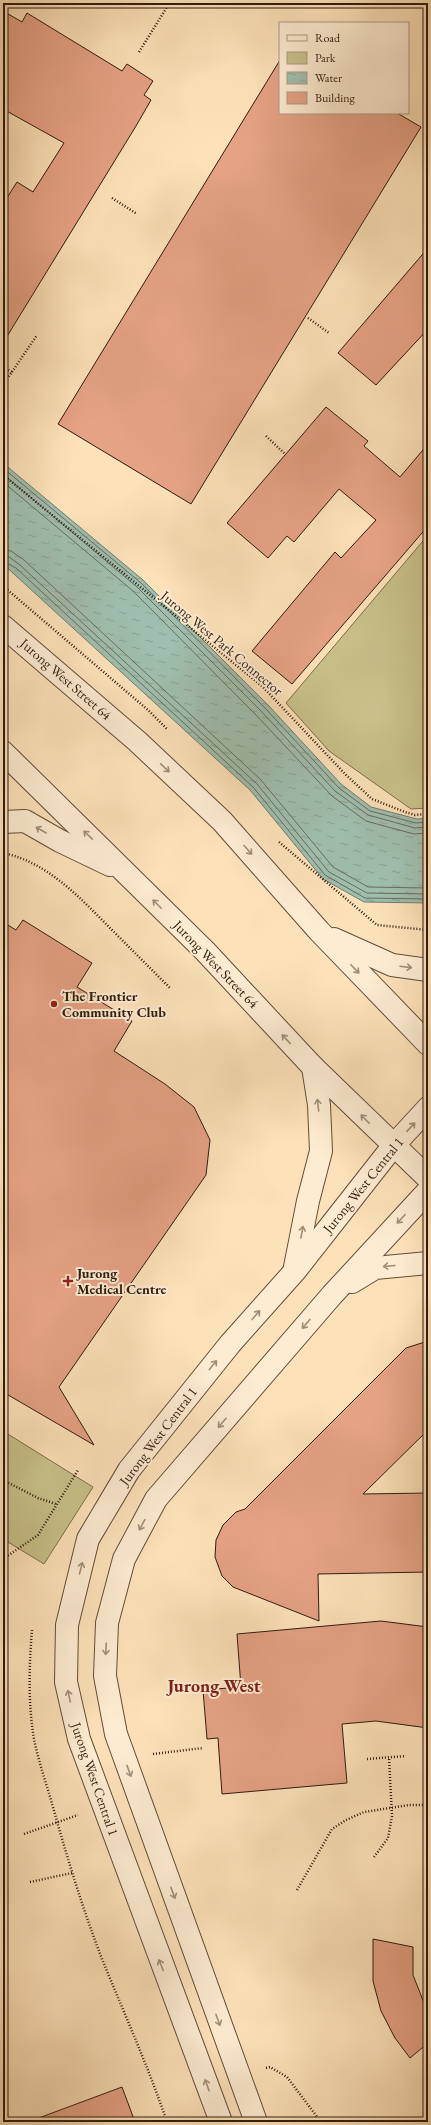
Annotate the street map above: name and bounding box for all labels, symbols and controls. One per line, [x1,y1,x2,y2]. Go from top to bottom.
legend [279,22,409,114]
text: Road [315,30,341,46]
text: Park [315,50,336,66]
text: Water [315,70,342,86]
text: Building [315,90,356,106]
street label: Jurong West Park Connector [156,586,287,700]
street label: Jurong West Street 64 [16,634,116,724]
one-way arrow [160,763,170,773]
one-way arrow [35,826,47,834]
one-way arrow [83,831,93,840]
one-way arrow [243,845,252,855]
one-way arrow [152,899,162,908]
street label: Jurong West Street 64 [169,915,263,1012]
one-way arrow [399,963,412,971]
one-way arrow [351,964,360,974]
place label: The Frontier Community Club [62,987,166,1021]
marker: The Frontier Community Club [49,999,59,1009]
one-way arrow [282,1033,291,1044]
one-way arrow [315,1098,322,1111]
one-way arrow [360,1114,370,1124]
one-way arrow [406,1122,416,1132]
street label: Jurong West Central 1 [318,1133,407,1238]
one-way arrow [397,1214,406,1224]
one-way arrow [298,1226,306,1239]
one-way arrow [383,1263,396,1270]
place label: Jurong Medical Centre [75,1264,167,1298]
marker: Jurong Medical Centre [62,1275,74,1287]
one-way arrow [251,1310,260,1320]
one-way arrow [302,1319,311,1330]
one-way arrow [209,1359,218,1370]
street label: Jurong West Central 1 [114,1383,201,1490]
one-way arrow [217,1418,226,1428]
one-way arrow [138,1519,146,1531]
one-way arrow [77,1562,85,1575]
one-way arrow [102,1642,110,1655]
district label: Jurong West [166,1674,261,1697]
one-way arrow [65,1690,73,1703]
street label: Jurong West Central 1 [67,1719,123,1838]
one-way arrow [126,1764,133,1777]
one-way arrow [169,1887,177,1899]
one-way arrow [157,1959,164,1971]
one-way arrow [215,2013,223,2025]
one-way arrow [203,2080,211,2092]

